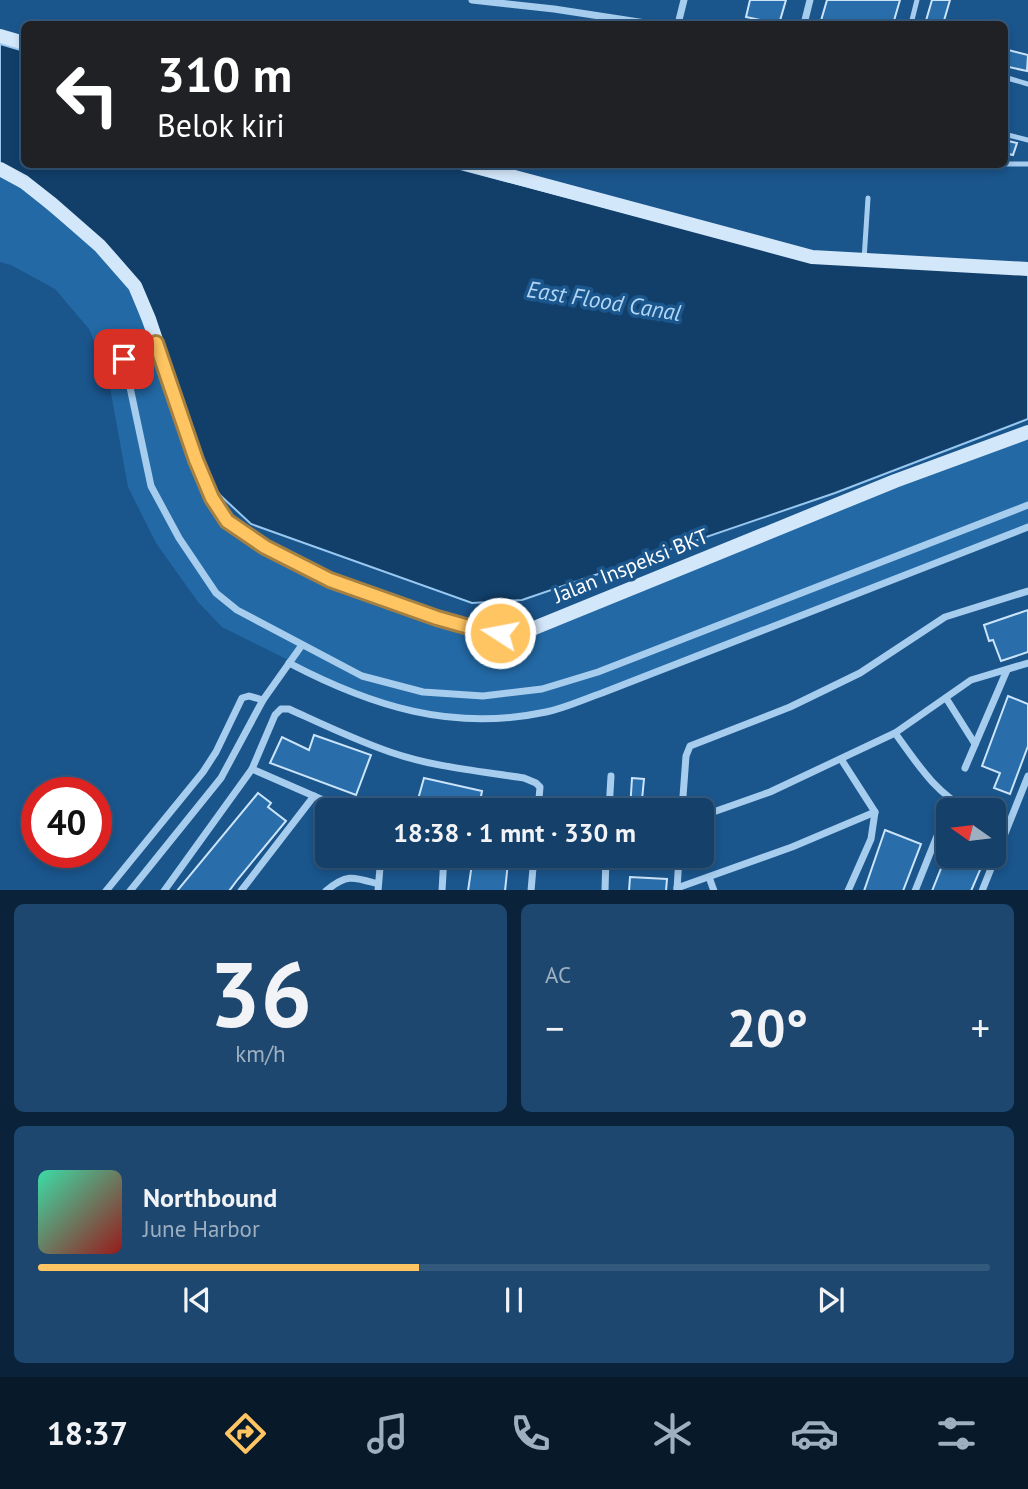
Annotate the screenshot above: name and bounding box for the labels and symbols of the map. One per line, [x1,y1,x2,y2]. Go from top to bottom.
water label: East Flood Canal [525,274,683,327]
pin [94,329,154,389]
street label: Jalan Inspeksi BKT [548,522,713,609]
position arrow [463,596,537,670]
speed limit sign: 40 [21,777,112,868]
north arrow [936,798,1006,868]

